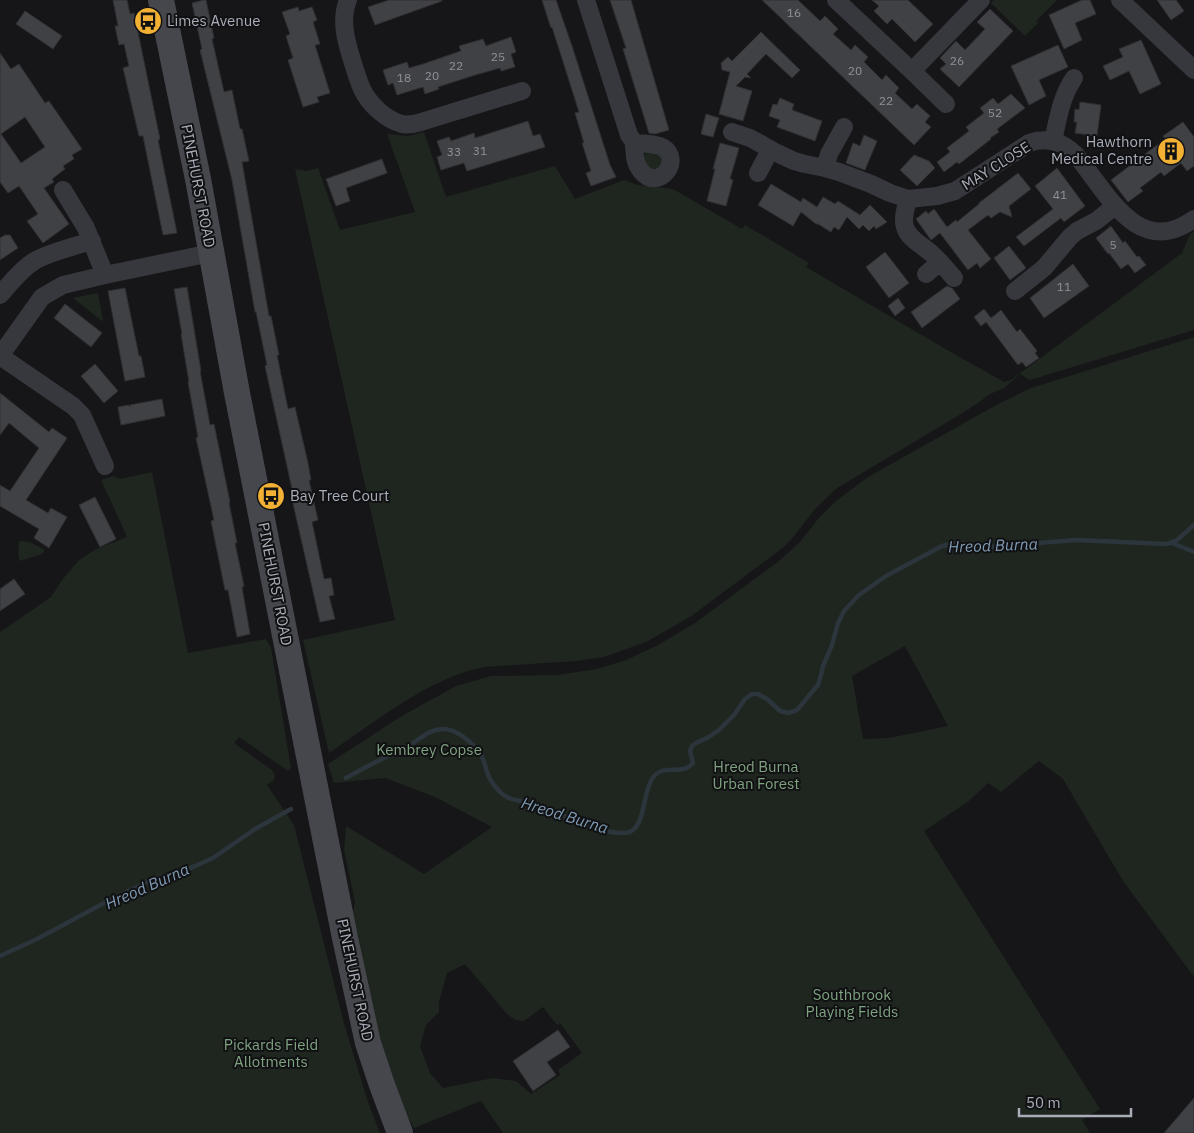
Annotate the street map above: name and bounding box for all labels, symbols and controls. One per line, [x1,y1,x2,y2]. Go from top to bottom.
house number: 16 [787,5,801,20]
bus stop icon: Limes Avenue [133,6,163,36]
place label: Limes Avenue [167,11,261,30]
house number: 25 [491,49,505,64]
house number: 26 [950,53,964,68]
house number: 22 [449,58,463,73]
house number: 20 [848,63,862,78]
house number: 20 [425,68,439,83]
house number: 18 [397,70,411,85]
house number: 22 [879,93,893,108]
house number: 52 [988,105,1002,120]
street label: PINEHURST ROAD [177,123,220,249]
place label: Hawthorn Medical Centre [1051,132,1152,168]
building icon: Hawthorn Medical Centre [1156,136,1186,166]
street label: MAY CLOSE [958,137,1034,194]
house number: 31 [473,143,487,158]
house number: 33 [447,144,461,159]
house number: 41 [1053,187,1067,202]
house number: 5 [1109,237,1117,252]
house number: 11 [1057,279,1071,294]
bus stop icon: Bay Tree Court [256,481,286,511]
place label: Bay Tree Court [290,486,389,505]
street label: PINEHURST ROAD [254,521,297,647]
water label: Hreod Burna [948,533,1038,557]
park label: Kembrey Copse [376,740,482,759]
park label: Hreod Burna Urban Forest [713,757,800,793]
water label: Hreod Burna [519,792,611,838]
water label: Hreod Burna [102,859,192,913]
street label: PINEHURST ROAD [333,917,378,1043]
park label: Southbrook Playing Fields [806,985,898,1021]
park label: Pickards Field Allotments [224,1035,318,1071]
scale bar [1019,1086,1132,1118]
text: 50 m [1026,1093,1061,1112]

